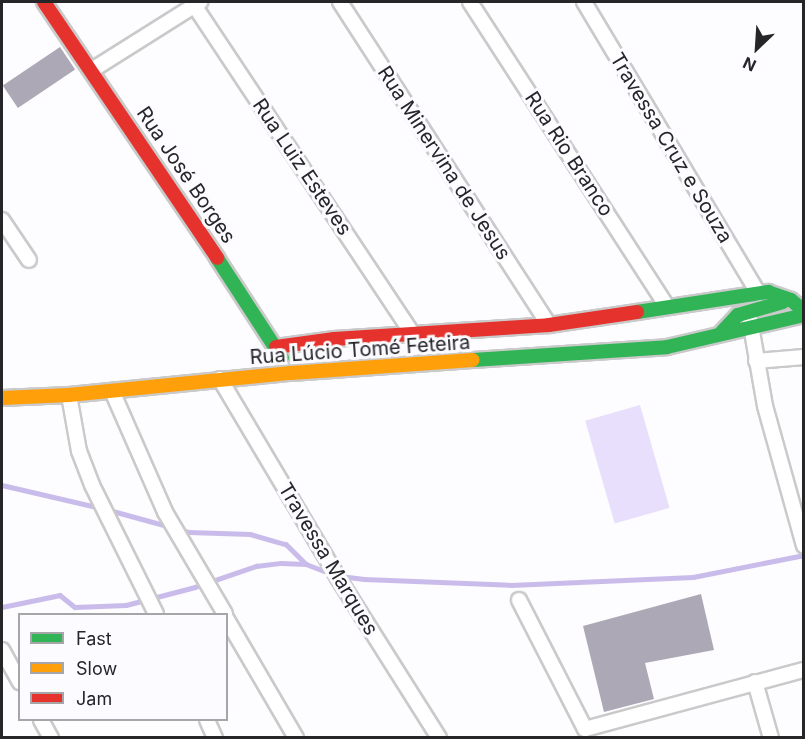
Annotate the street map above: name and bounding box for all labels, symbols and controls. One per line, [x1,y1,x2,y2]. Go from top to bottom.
north arrow [727,18,787,78]
street label: Travessa Cruz e Souza [605,49,737,247]
text: N [740,53,759,76]
street label: Rua Minervina de Jesus [372,62,516,264]
street label: Rua Rio Branco [520,87,618,221]
street label: Rua Luiz Esteves [247,94,357,240]
street label: Rua José Borges [131,102,241,248]
street label: Rua Lúcio Tomé Feteira [249,330,471,370]
street label: Travessa Marques [273,478,383,640]
legend [18,613,228,721]
text: Fast [76,628,112,649]
text: Slow [76,658,117,679]
text: Jam [76,688,112,709]

